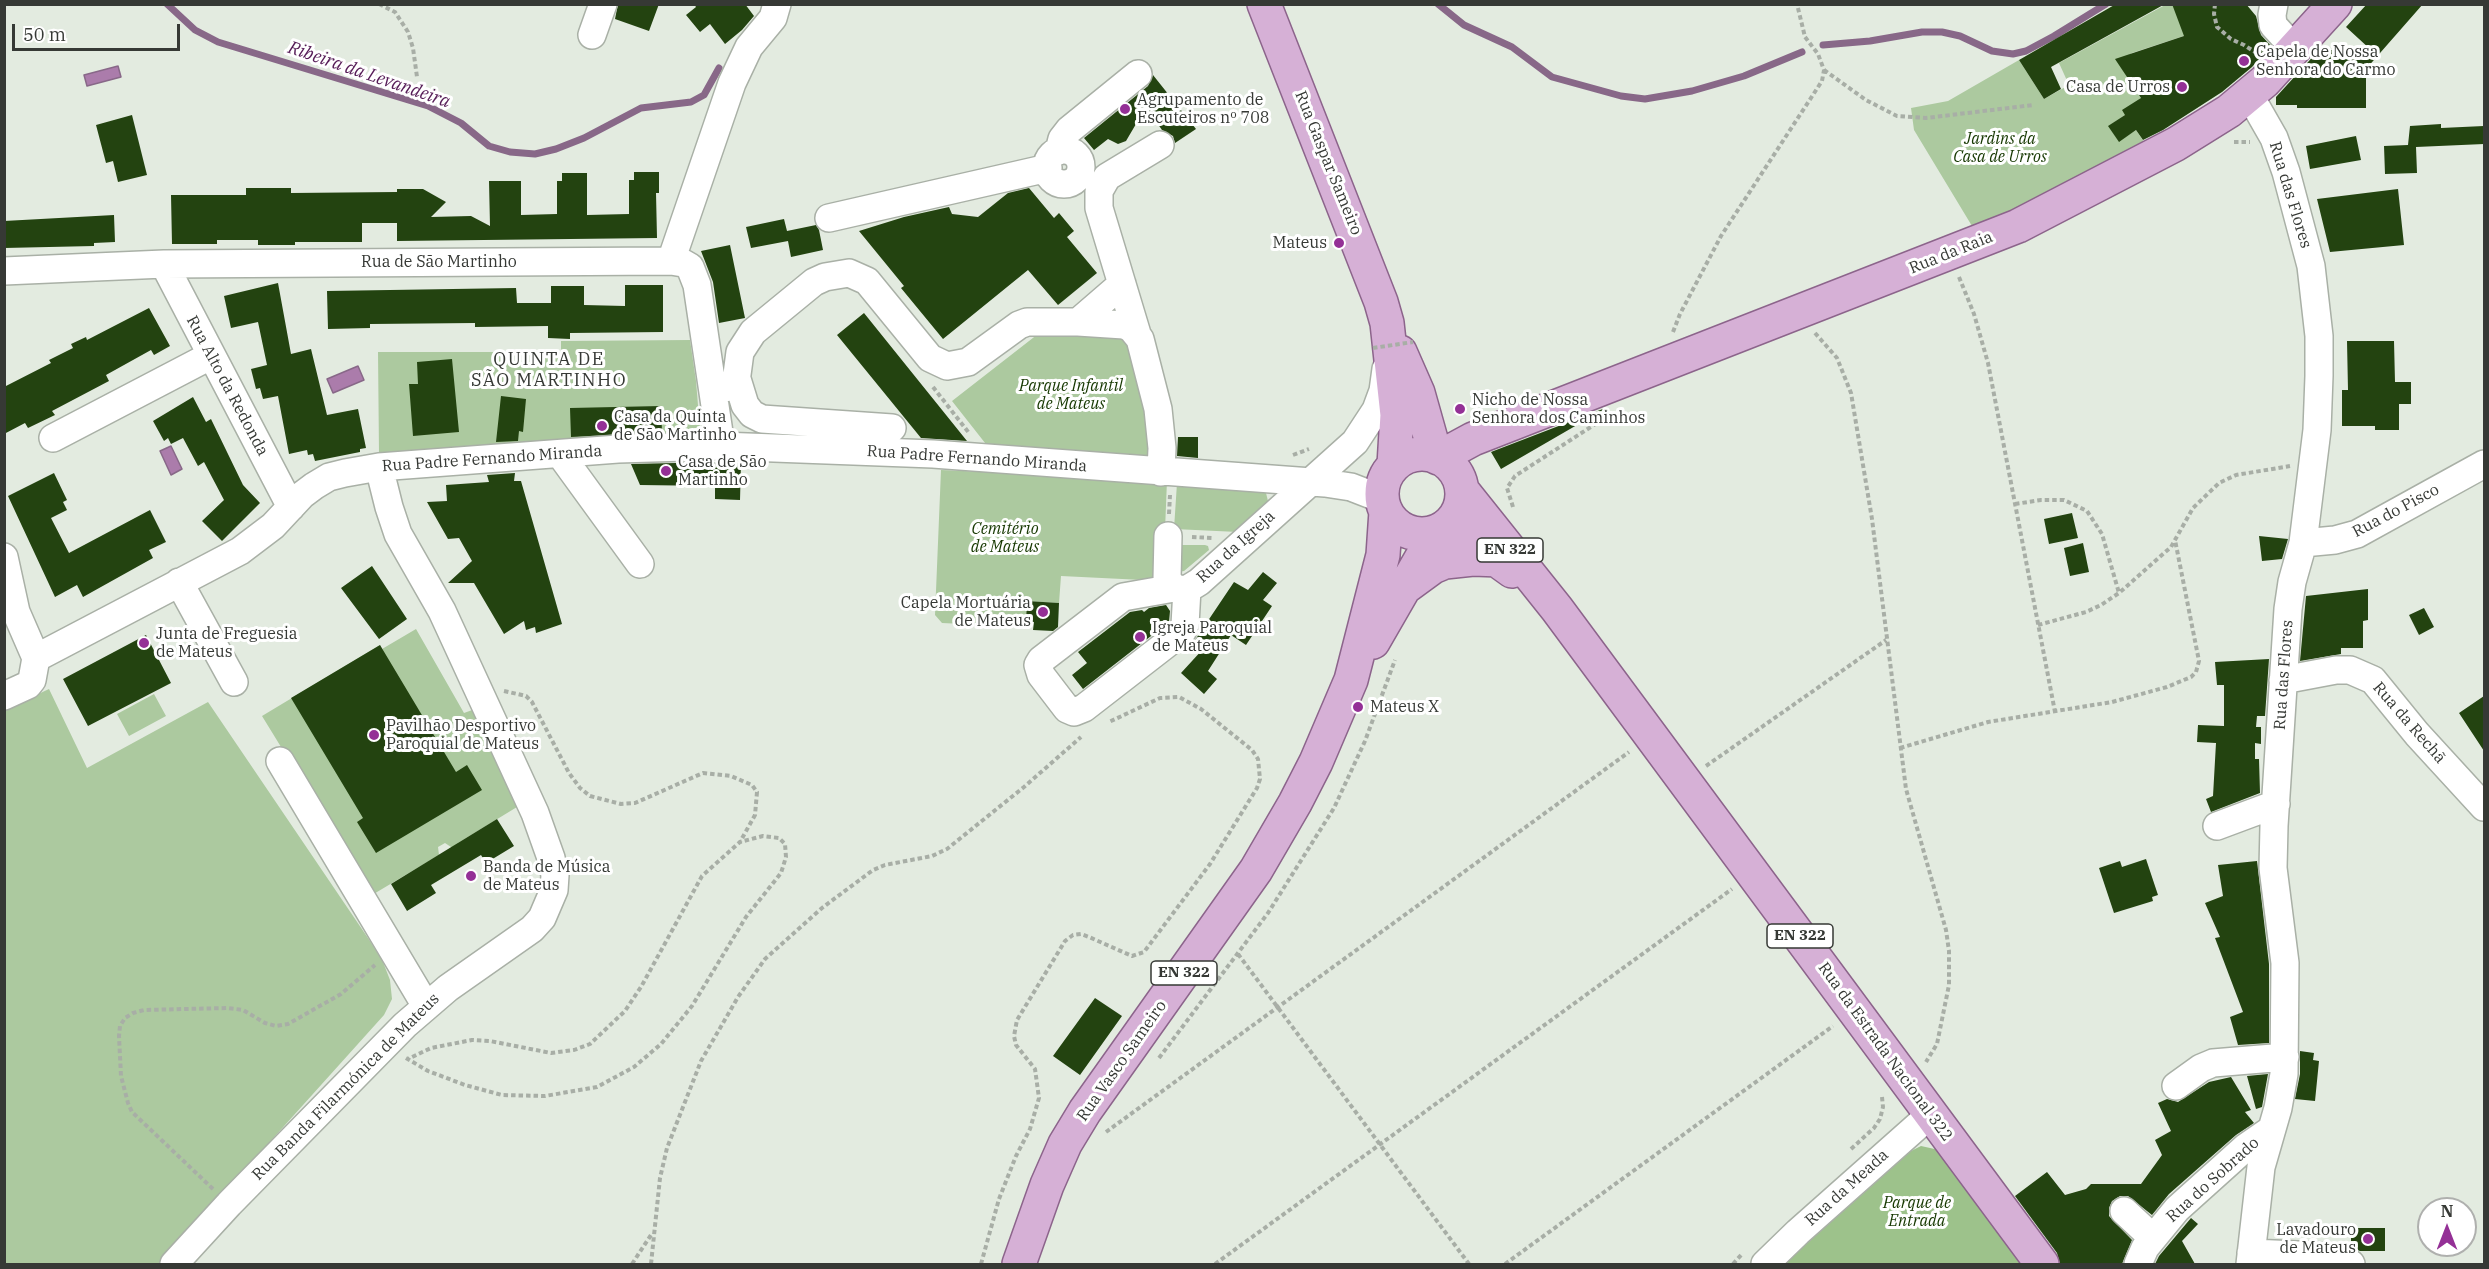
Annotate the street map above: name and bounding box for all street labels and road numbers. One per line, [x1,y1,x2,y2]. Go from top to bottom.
street label: Rua Gaspar Sameiro [1290,88,1366,238]
street label: Rua das Flores [2265,139,2315,251]
street label: Rua da Raia [1906,228,1996,278]
street label: Rua de São Martinho [361,252,517,272]
street label: Rua Alto da Redonda [182,313,272,459]
street label: Rua Padre Fernando Miranda [381,442,603,476]
street label: Rua Padre Fernando Miranda [866,442,1088,476]
street label: Rua do Pisco [2349,480,2443,542]
street label: Rua da Igreja [1193,507,1279,587]
road number: EN 322 [1477,538,1543,562]
street label: Rua das Flores [2271,619,2297,731]
street label: Rua da Rechã [2369,678,2449,768]
road number: EN 322 [1767,924,1833,948]
street label: Rua da Estrada Nacional 322 [1814,959,1956,1145]
road number: EN 322 [1151,961,1217,985]
street label: Rua Banda Filarmónica de Mateus [248,989,444,1185]
street label: Rua Vasco Sameiro [1073,997,1171,1125]
street label: Rua do Sobrado [2163,1133,2263,1227]
street label: Rua da Meada [1802,1146,1892,1230]

